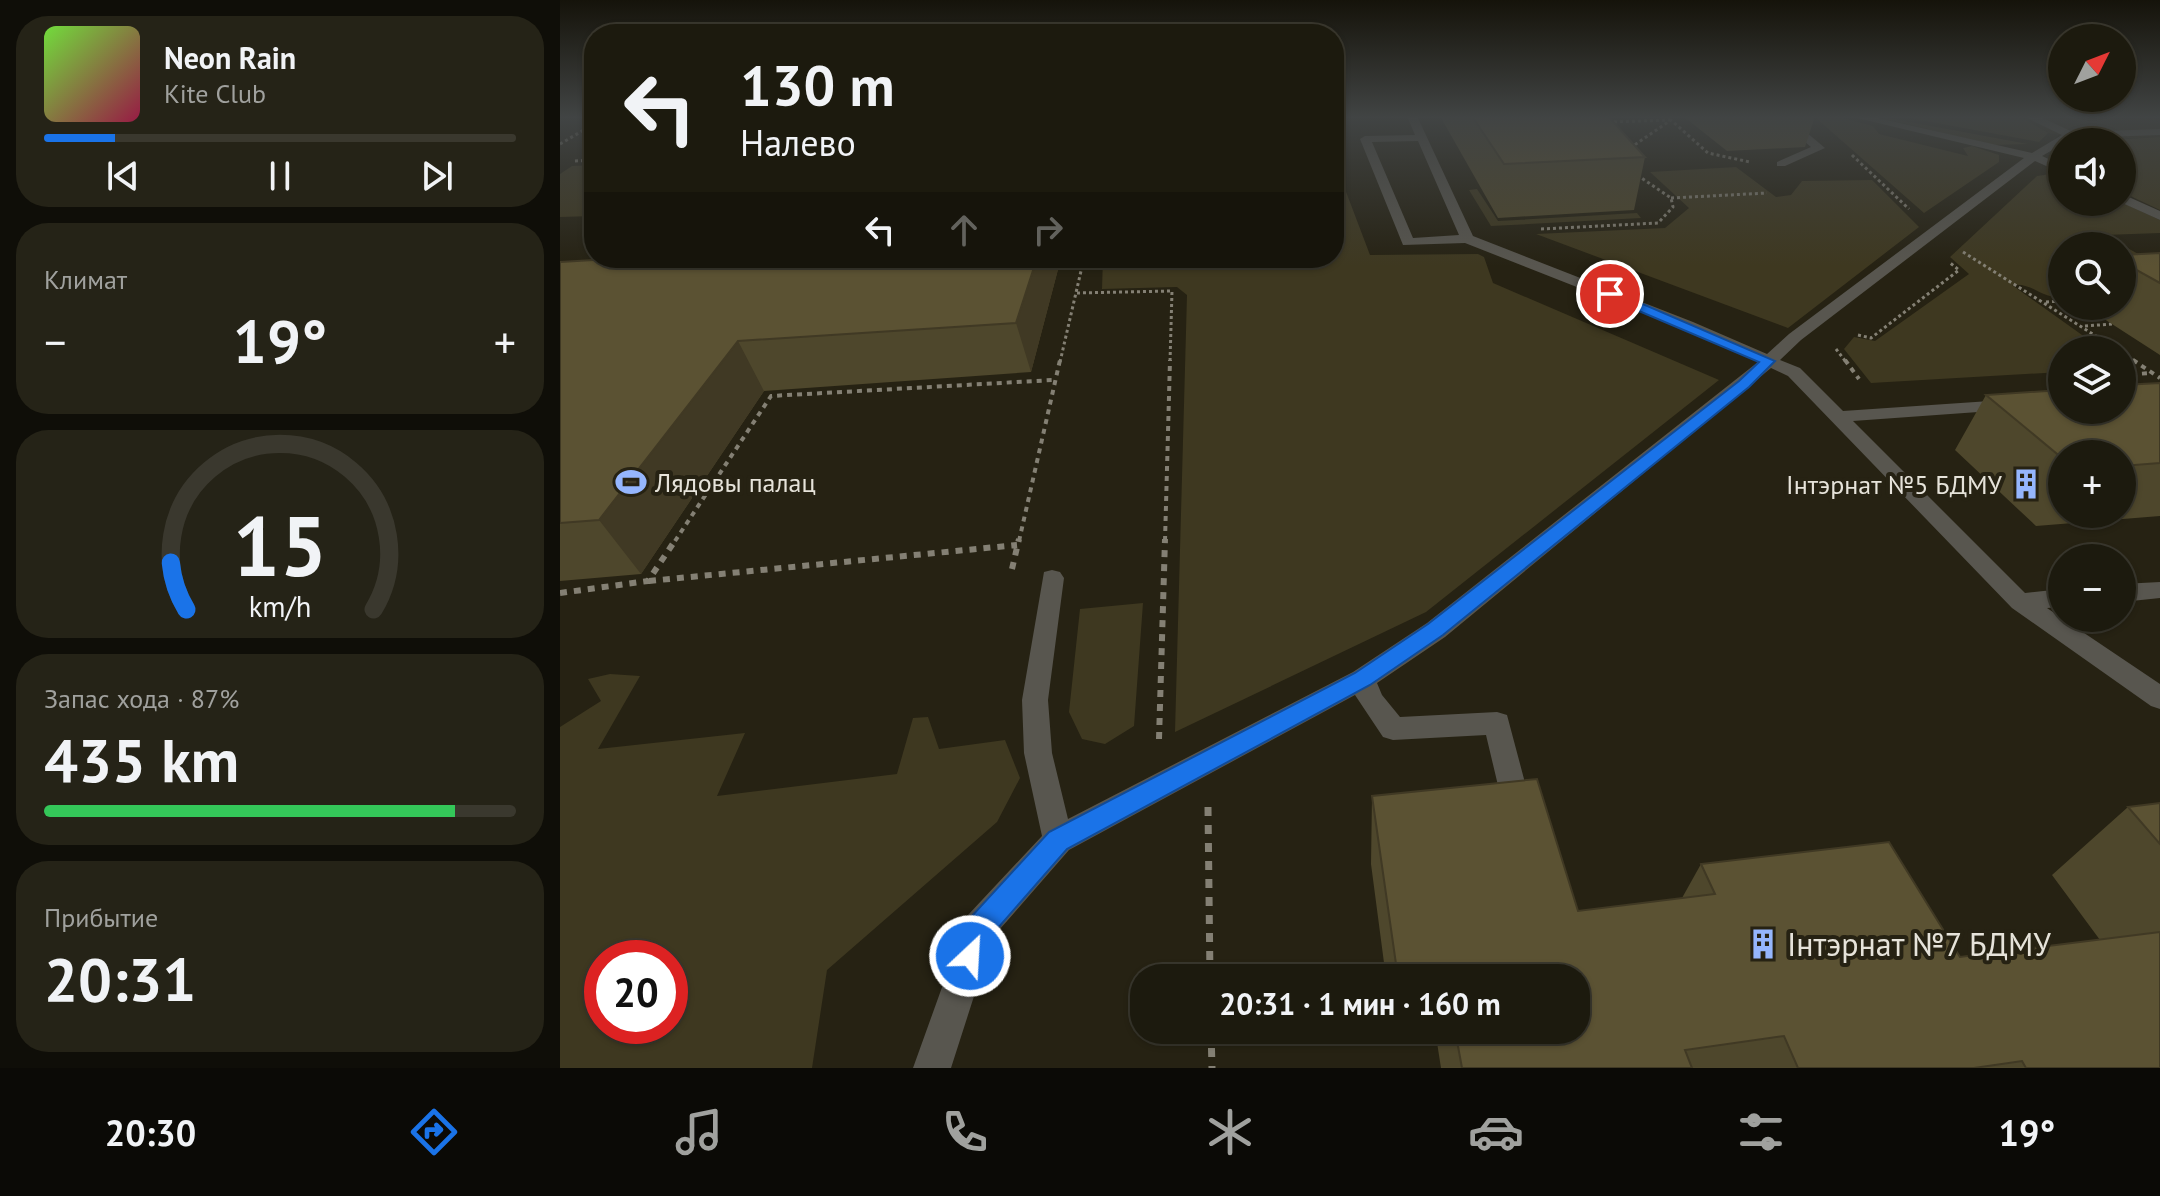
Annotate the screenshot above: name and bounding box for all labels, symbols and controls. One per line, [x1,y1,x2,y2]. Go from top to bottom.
north arrow [2048,24,2136,112]
map controls [2048,24,2136,632]
text: Neon Rain [164,38,296,77]
text: 130 m [740,49,895,121]
icon: left [608,56,712,160]
text: Kite Club [164,77,266,110]
text: Налево [740,119,856,166]
button: sound [2048,128,2136,216]
icon: previous [101,154,145,198]
icon: pause [258,154,302,198]
icon: next [415,154,459,198]
icon: left [858,208,902,252]
icon: ahead [942,208,986,252]
icon: right [1026,208,1070,252]
button: search [2048,232,2136,320]
pin [1576,260,1644,328]
text: Климат [44,263,127,296]
icon: arrive [1588,272,1632,316]
text: 19° [233,302,327,380]
text: − [44,313,66,370]
text: + [494,313,516,370]
button: layers [2048,336,2136,424]
button: + [2048,440,2136,528]
sports icon: Лядовы палац [614,465,648,499]
place label: Лядовы палац [654,466,816,499]
building icon: Інтэрнат №5 БДМУ [2009,467,2043,501]
place label: Інтэрнат №5 БДМУ [1786,468,2003,501]
text: 15 [233,491,327,599]
button: − [2048,544,2136,632]
text: km/h [249,588,311,625]
text: Запас хода · 87% [44,682,239,715]
text: 435 km [44,721,239,799]
text: Прибытие [44,901,158,934]
position arrow [928,914,1012,998]
place label: Інтэрнат №7 БДМУ [1787,923,2051,965]
building icon: Інтэрнат №7 БДМУ [1746,927,1780,961]
text: 20:31 [44,940,196,1018]
speed limit sign: 20 [584,940,688,1044]
text: 20:31 · 1 мин · 160 m [1219,984,1501,1023]
icon: directions [406,1104,462,1160]
icon: music [671,1104,727,1160]
icon: phone [937,1104,993,1160]
icon: climate [1202,1104,1258,1160]
icon: car [1468,1104,1524,1160]
icon: filters [1733,1104,1789,1160]
text: 20:30 [105,1109,196,1156]
text: 19° [1999,1109,2055,1156]

